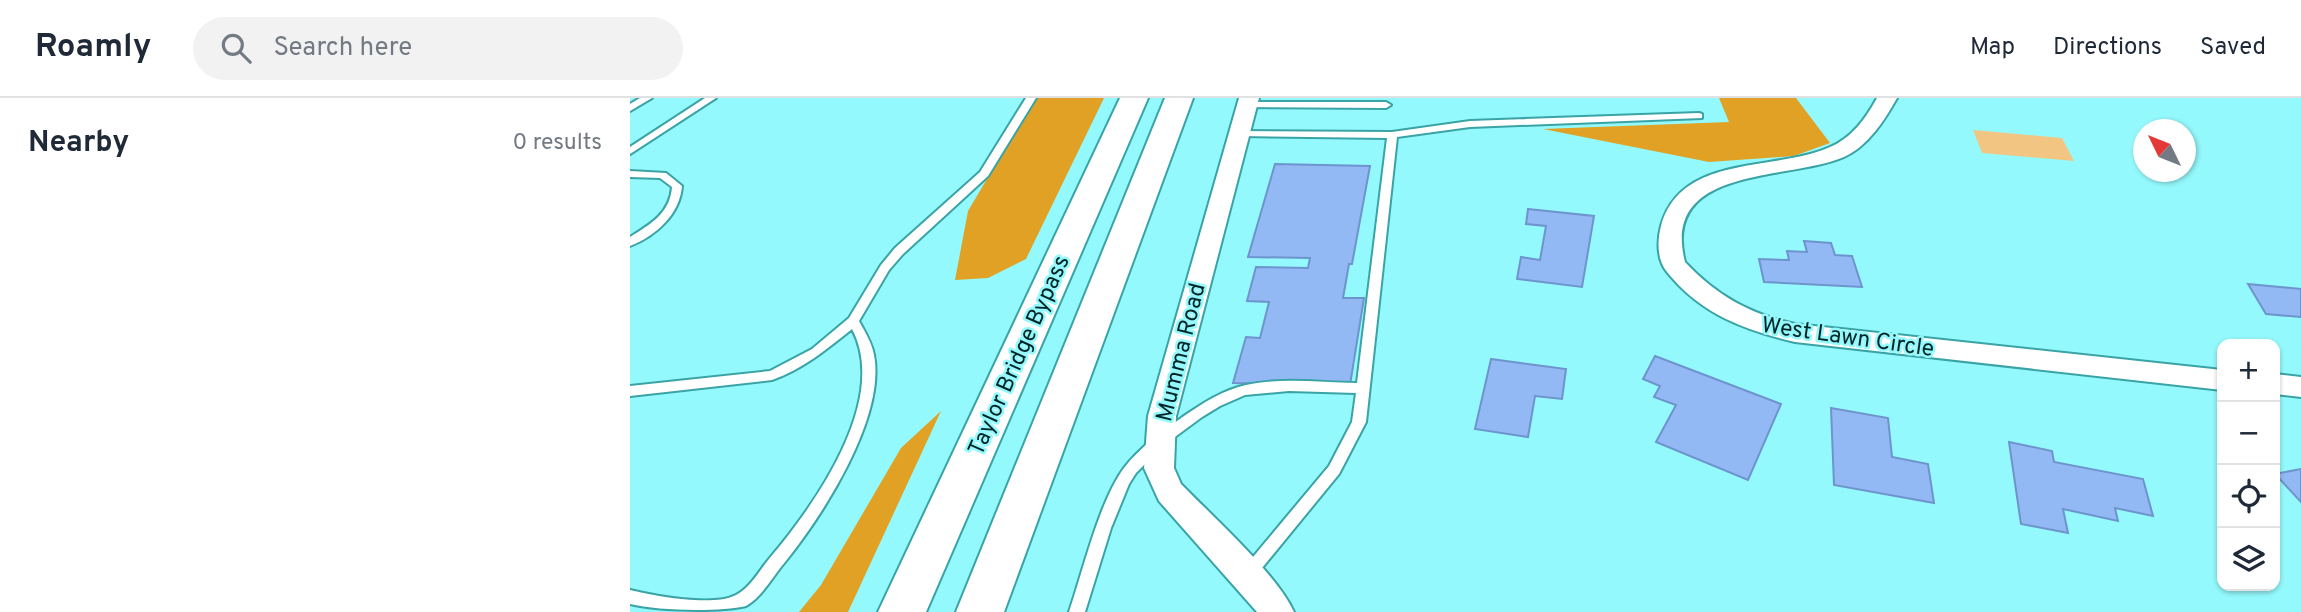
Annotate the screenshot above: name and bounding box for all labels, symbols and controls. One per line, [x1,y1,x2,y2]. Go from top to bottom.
search box [193,17,683,80]
text: Roamly [35,27,151,69]
icon: search [217,29,255,67]
text: Search here [273,32,412,65]
text: Map [1970,33,2015,63]
text: Directions [2053,33,2162,63]
text: Saved [2200,33,2266,63]
north arrow [2133,119,2196,182]
text: Nearby [28,125,129,162]
text: 0 results [513,129,602,158]
street label: Taylor Bridge Bypass [963,251,1078,461]
street label: Mumma Road [1151,280,1214,425]
street label: West Lawn Circle [1759,312,1936,365]
map controls [2217,339,2280,591]
button: + [2217,339,2280,402]
button: − [2217,402,2280,465]
button: locate [2217,465,2280,528]
button: layers [2217,528,2280,591]

